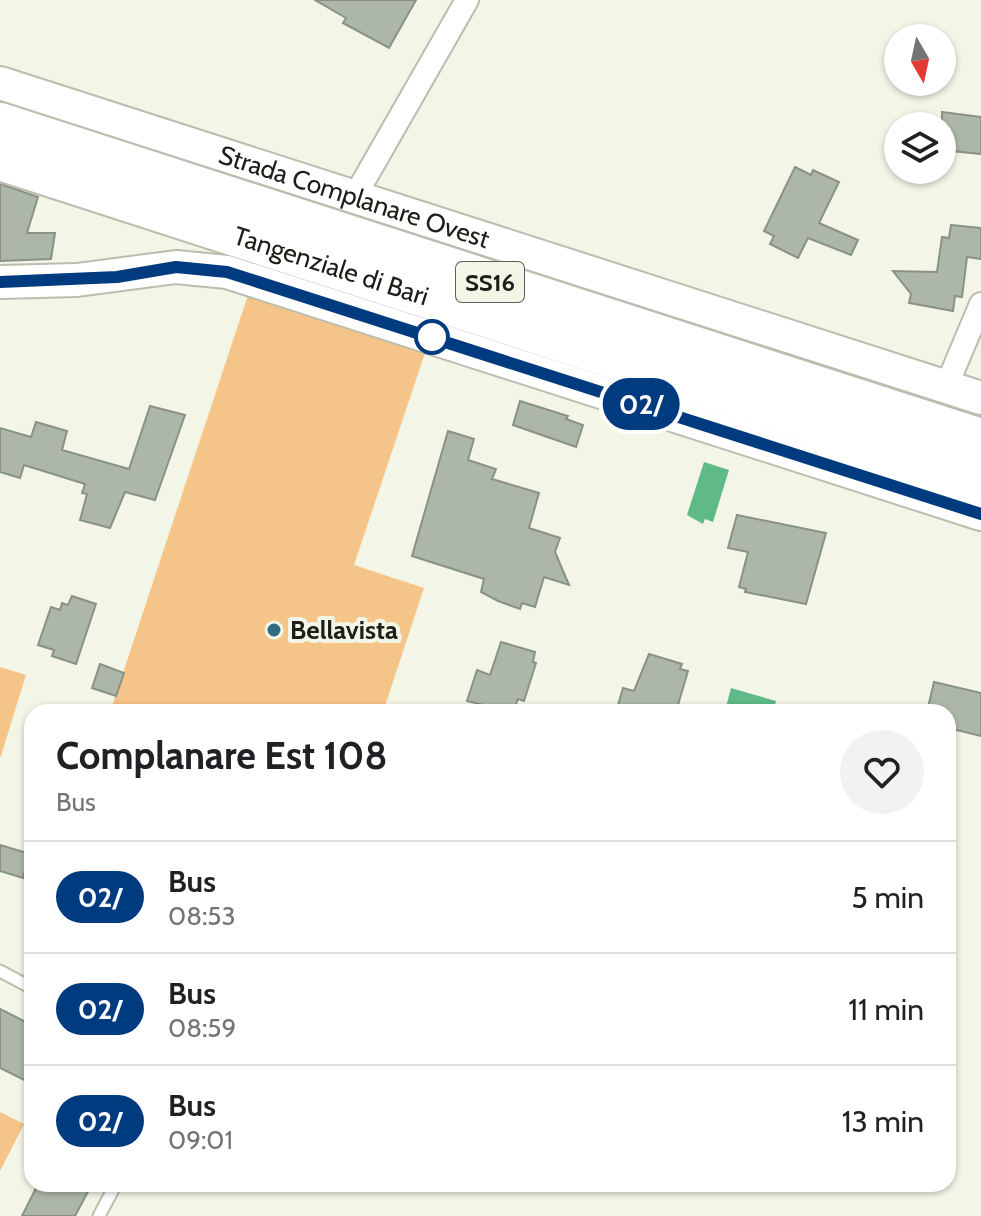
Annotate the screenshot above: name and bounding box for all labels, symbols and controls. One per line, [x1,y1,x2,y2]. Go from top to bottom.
north arrow [884,24,956,96]
map controls [884,24,956,184]
button: layers [884,112,956,184]
street label: Strada Complanare Ovest [215,138,494,255]
street label: Tangenziale di Bari [230,220,433,312]
road number: SS16 [456,262,524,302]
unlabelled marker [415,320,449,354]
line badge: 02/ [595,378,687,430]
text: 02/ [619,387,663,421]
place label: Bellavista [290,614,398,646]
marker: Bellavista [265,621,283,639]
button: heart [840,730,924,814]
text: Complanare Est 108 [56,732,387,779]
text: Bus [56,786,96,818]
text: Bus [168,863,216,900]
text: 5 min [852,879,924,916]
text: 02/ [78,880,122,914]
text: 08:53 [168,900,235,932]
text: Bus [168,975,216,1012]
text: 11 min [848,991,924,1028]
text: 02/ [78,992,122,1026]
text: 08:59 [168,1012,236,1044]
text: Bus [168,1087,216,1124]
text: 13 min [842,1103,924,1140]
text: 02/ [78,1104,122,1138]
text: 09:01 [168,1124,233,1156]

